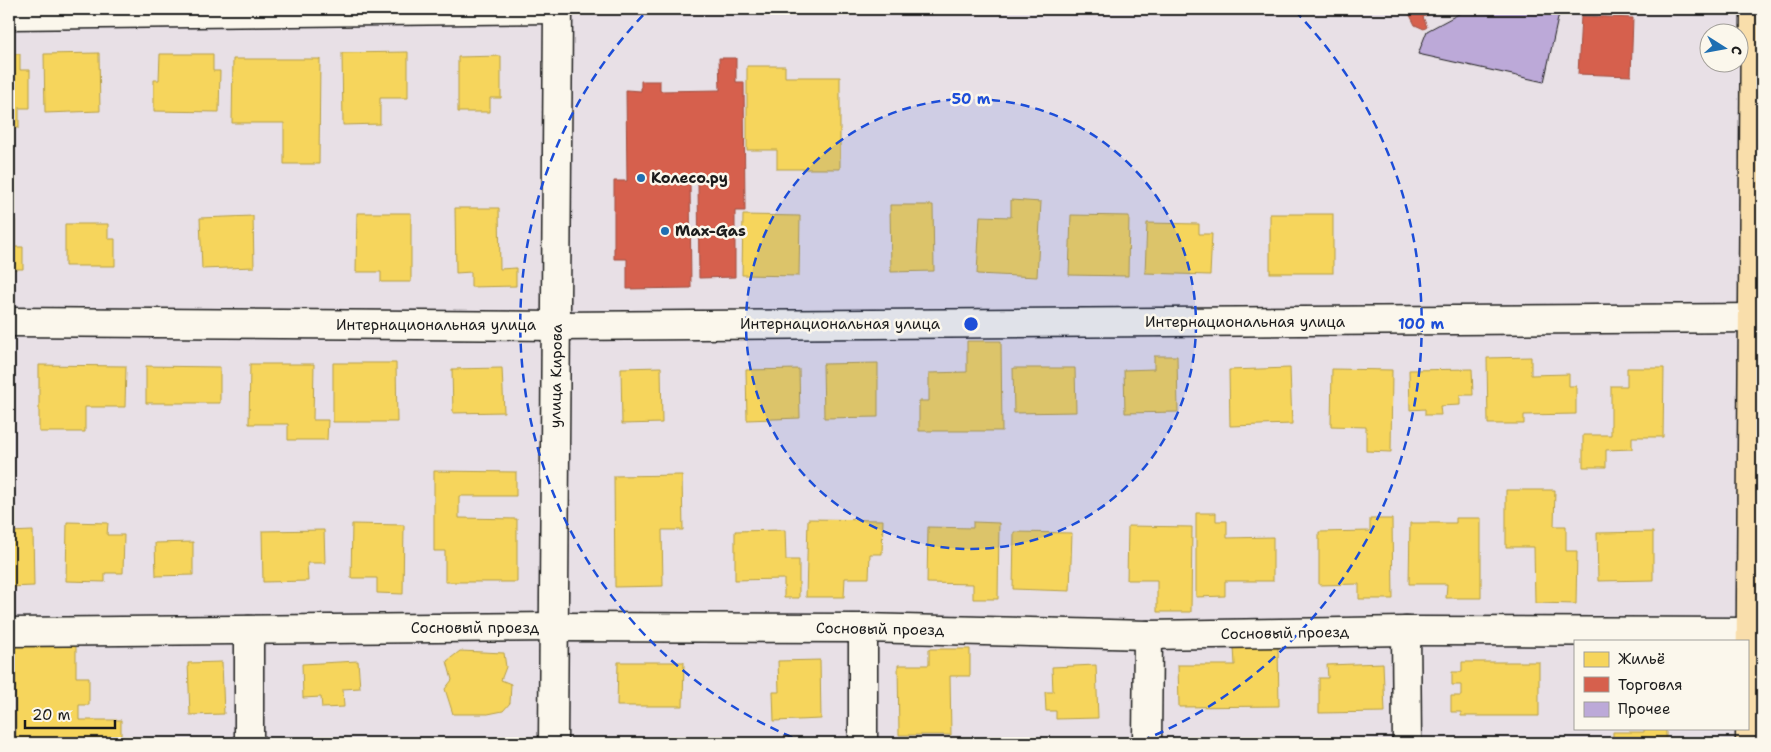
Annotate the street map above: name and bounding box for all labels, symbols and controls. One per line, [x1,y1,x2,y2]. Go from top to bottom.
north arrow [1698,22,1748,72]
text: С [1727,45,1746,56]
text: 50 m [952,89,991,109]
place label: Колесо.ру [651,168,728,188]
marker: Колесо.ру [635,172,647,184]
place label: Max-Gas [675,221,746,241]
marker: Max-Gas [659,225,671,237]
street label: Интернациональная улица [1145,312,1346,332]
street label: Интернациональная улица [740,314,941,334]
text: 100 m [1398,314,1444,334]
street label: Интернациональная улица [336,315,537,335]
centre of rings [962,315,980,333]
street label: улица Кирова [545,323,567,428]
street label: Сосновый проезд [411,618,540,638]
street label: Сосновый проезд [816,618,945,640]
street label: Сосновый проезд [1221,622,1350,644]
legend [1574,640,1748,730]
text: Жильё [1618,649,1665,669]
text: Торговля [1618,675,1683,695]
scale bar [25,697,115,729]
text: Прочее [1618,699,1670,719]
text: 20 m [32,705,71,725]

